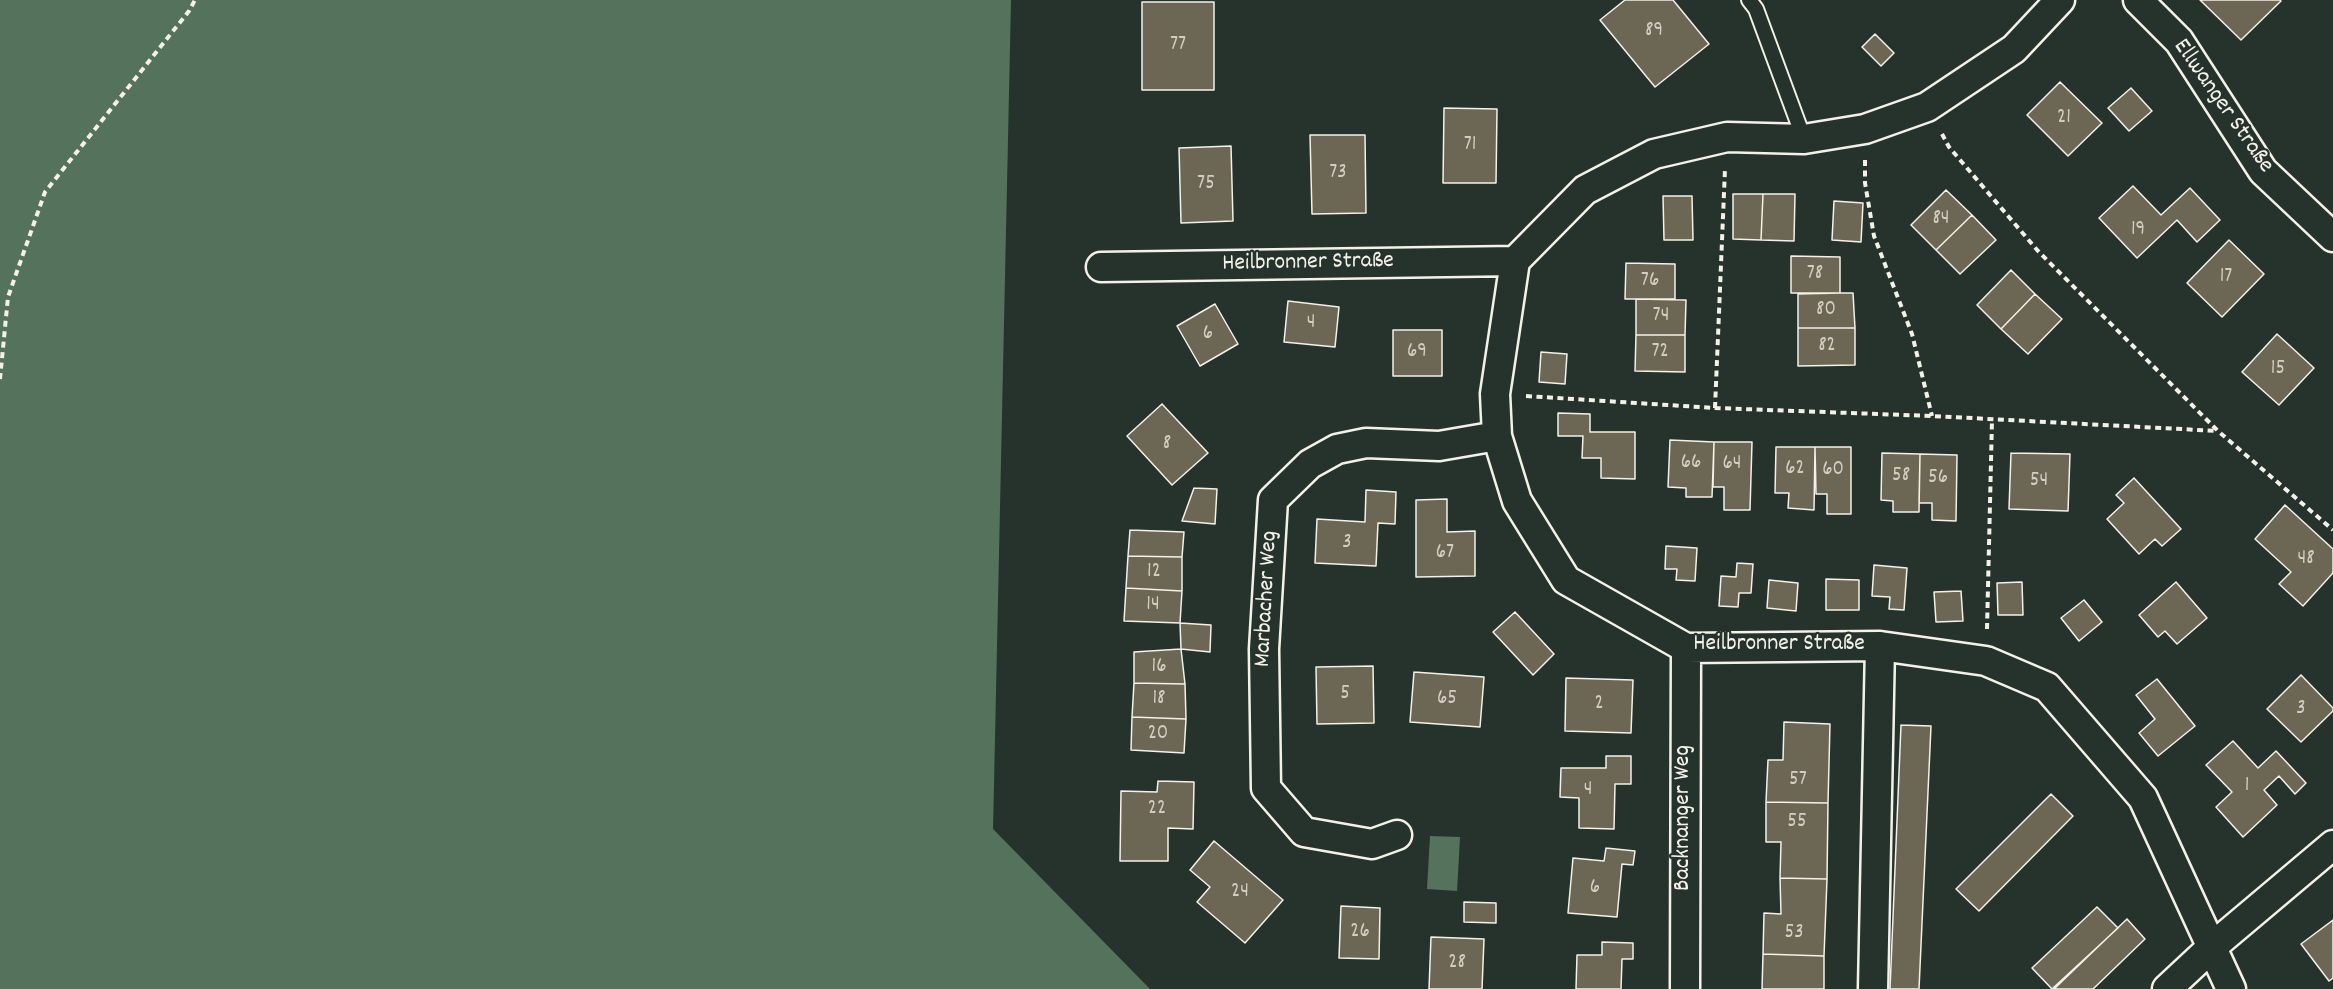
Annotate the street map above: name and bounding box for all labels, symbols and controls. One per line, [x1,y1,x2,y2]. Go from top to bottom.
house number: 89 [1645,19,1663,45]
house number: 77 [1170,33,1186,59]
street label: Ellwanger Straße [2165,34,2279,180]
house number: 21 [2057,106,2071,132]
house number: 71 [1464,133,1476,159]
house number: 73 [1329,161,1347,187]
house number: 75 [1197,172,1215,198]
house number: 84 [1932,207,1950,233]
house number: 19 [2131,218,2145,244]
street label: Heilbronner Straße [1222,248,1394,280]
house number: 78 [1807,262,1823,288]
house number: 17 [2220,265,2232,291]
house number: 76 [1641,269,1659,295]
house number: 80 [1816,298,1836,324]
house number: 74 [1653,304,1669,330]
house number: 4 [1307,311,1315,337]
house number: 6 [1203,322,1213,348]
house number: 82 [1818,334,1836,360]
house number: 69 [1407,340,1427,366]
house number: 72 [1651,340,1669,366]
house number: 15 [2271,357,2285,383]
house number: 8 [1163,432,1171,458]
house number: 66 [1681,451,1701,477]
house number: 64 [1722,452,1742,478]
house number: 62 [1785,457,1805,483]
house number: 60 [1822,458,1844,484]
house number: 58 [1892,464,1910,490]
house number: 56 [1928,466,1948,492]
house number: 54 [2030,469,2048,495]
street label: Marbacher Weg [1250,530,1286,668]
house number: 3 [1342,531,1352,557]
house number: 67 [1436,541,1454,567]
house number: 48 [2297,547,2315,573]
house number: 12 [1147,560,1161,586]
house number: 14 [1146,593,1160,619]
street label: Heilbronner Straße [1693,632,1865,660]
house number: 16 [1152,655,1166,681]
house number: 5 [1340,682,1350,708]
house number: 18 [1152,687,1166,713]
house number: 65 [1437,687,1457,713]
house number: 2 [1594,692,1604,718]
house number: 3 [2296,697,2306,723]
house number: 20 [1148,722,1168,748]
street label: Backnanger Weg [1671,745,1699,891]
house number: 57 [1789,768,1807,794]
house number: 1 [2245,774,2249,800]
house number: 4 [1584,778,1592,804]
house number: 22 [1148,797,1166,823]
house number: 55 [1787,810,1807,836]
house number: 6 [1590,876,1600,902]
house number: 24 [1231,880,1249,906]
house number: 26 [1350,920,1370,946]
house number: 53 [1784,921,1804,947]
house number: 28 [1448,951,1466,977]

